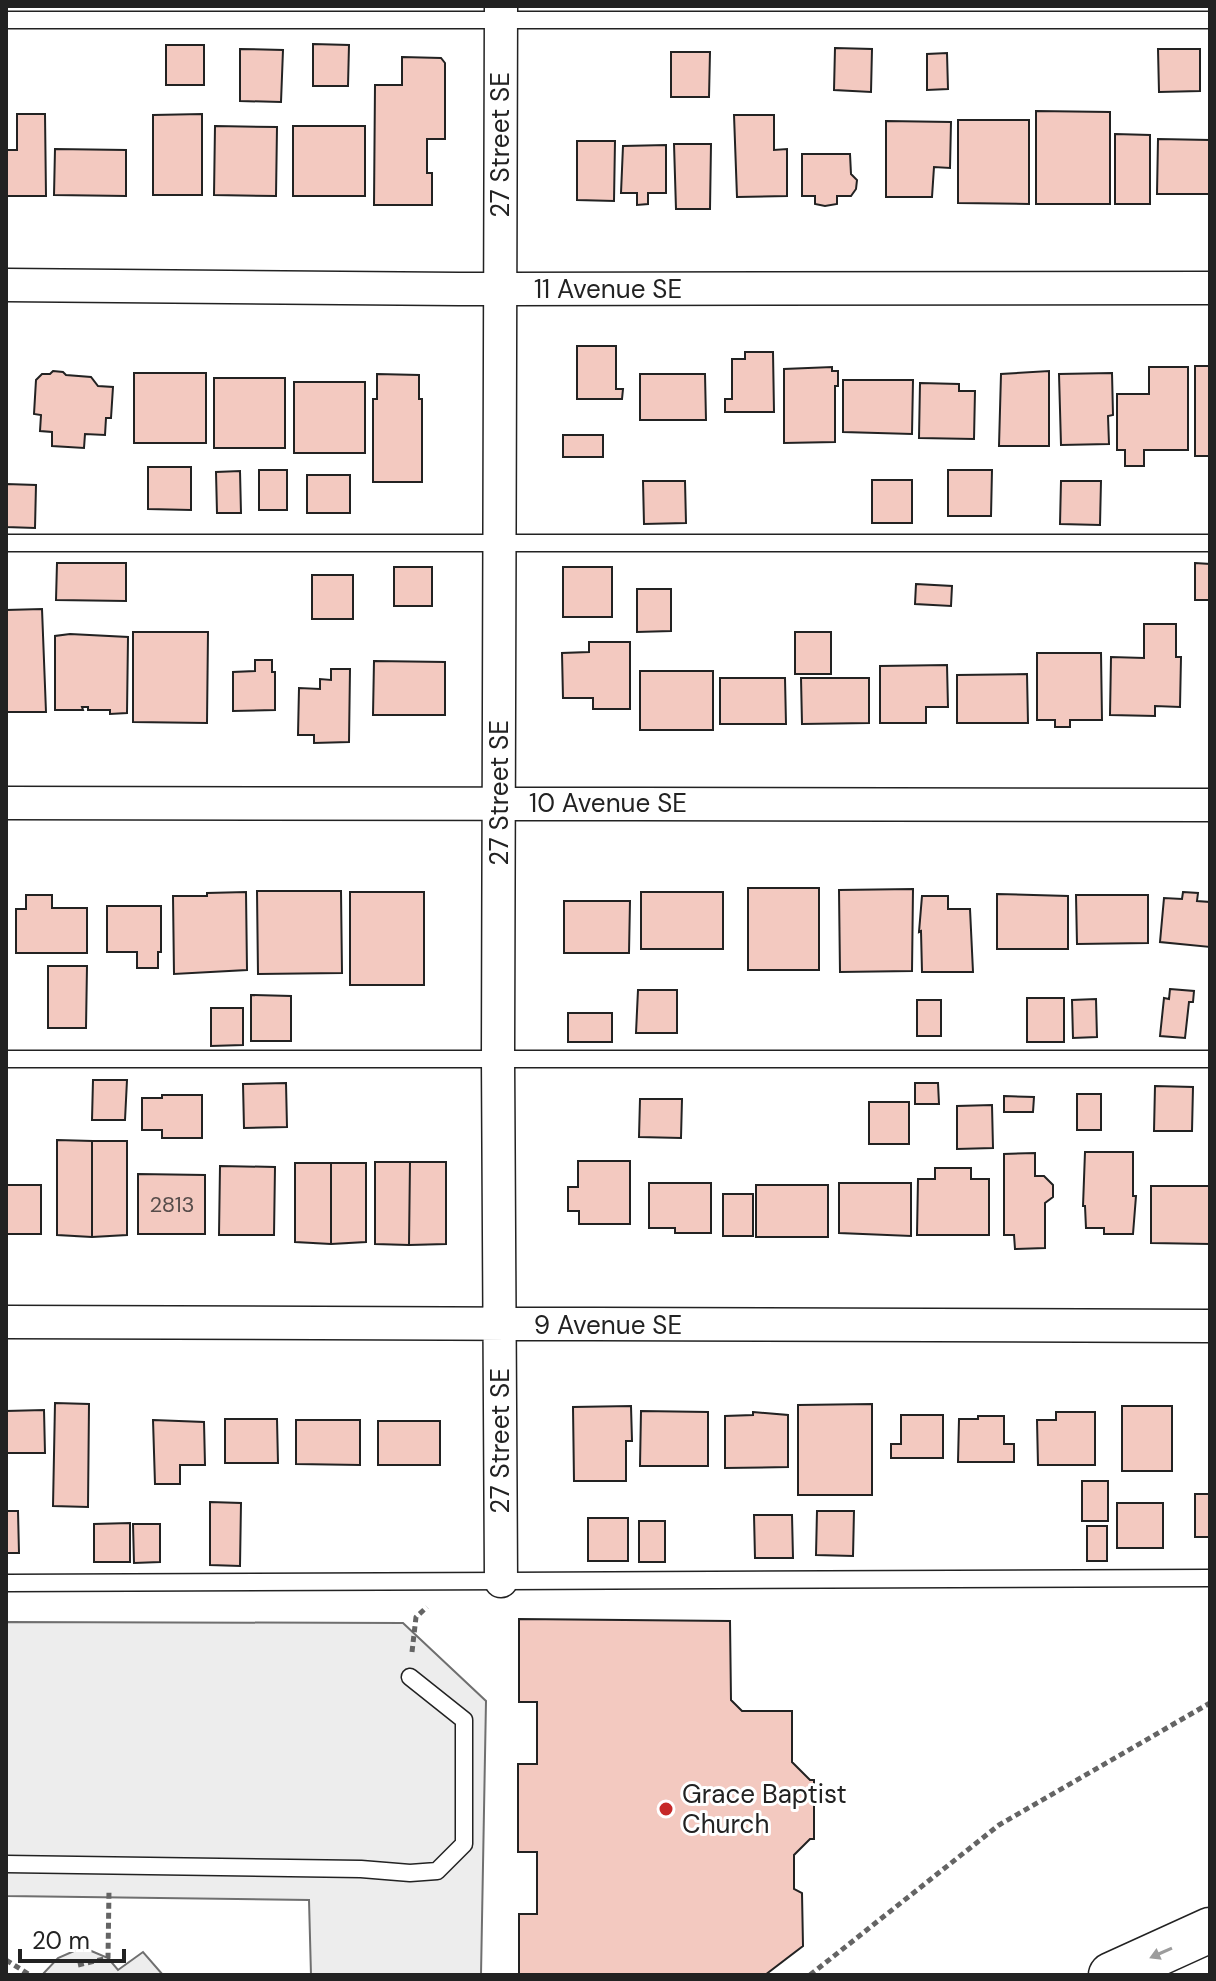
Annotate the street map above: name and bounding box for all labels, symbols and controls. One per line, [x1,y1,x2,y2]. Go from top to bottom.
street label: 27 Street SE [483,72,517,218]
street label: 11 Avenue SE [534,272,682,306]
street label: 27 Street SE [482,720,516,866]
street label: 10 Avenue SE [529,786,687,820]
house number: 2813 [149,1190,195,1219]
street label: 9 Avenue SE [534,1308,682,1342]
street label: 27 Street SE [483,1368,517,1514]
place label: Grace Baptist Church [682,1777,847,1841]
marker: Grace Baptist Church [657,1800,675,1818]
scale bar [20,1913,124,1963]
text: 20 m [32,1925,90,1956]
one-way arrow [1149,1946,1172,1959]

